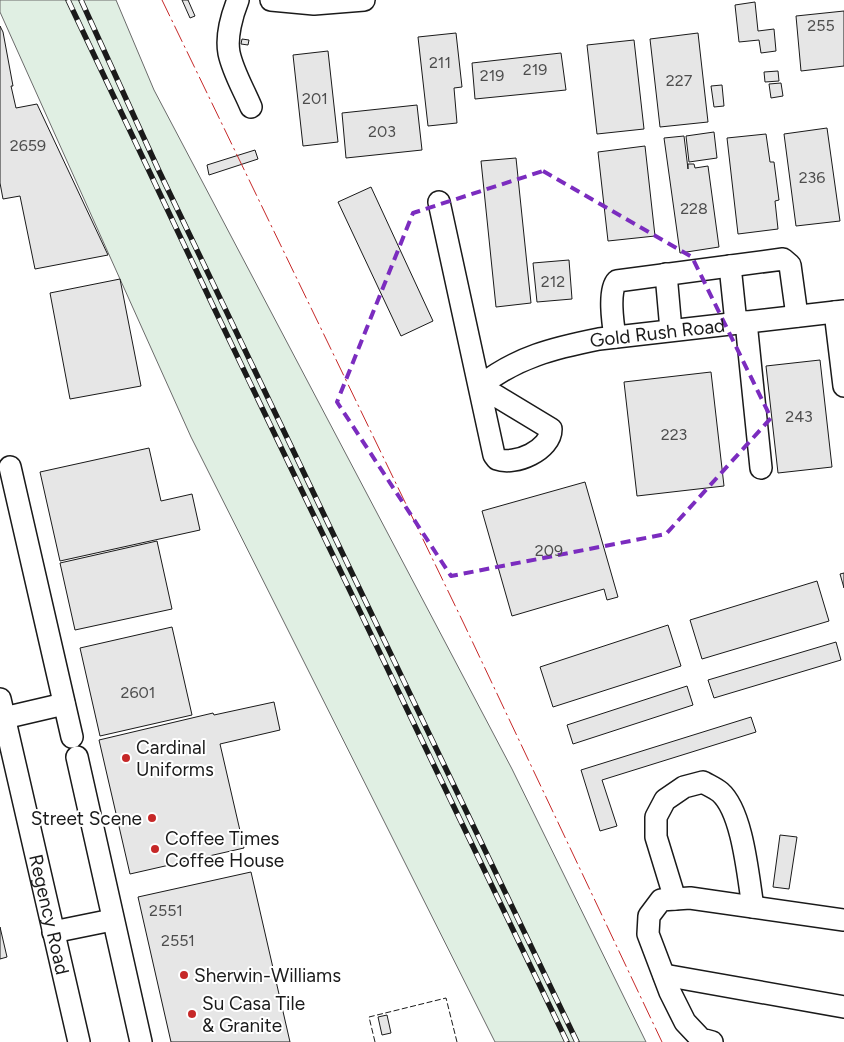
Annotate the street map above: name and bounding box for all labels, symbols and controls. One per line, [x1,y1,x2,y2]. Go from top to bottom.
house number: 255 [807,16,835,35]
house number: 211 [429,53,451,72]
house number: 219 [523,60,547,79]
house number: 219 [480,66,504,85]
house number: 227 [666,71,693,90]
house number: 201 [302,89,328,108]
house number: 203 [368,122,396,141]
house number: 2659 [10,136,46,155]
house number: 236 [799,168,825,187]
house number: 228 [680,199,708,218]
house number: 212 [541,272,565,291]
street label: Gold Rush Road [588,314,726,353]
house number: 243 [785,407,813,426]
house number: 223 [661,425,687,444]
house number: 209 [535,541,563,560]
house number: 2601 [121,683,155,702]
place label: Cardinal Uniforms [136,736,214,781]
marker: Cardinal Uniforms [120,752,132,764]
place label: Street Scene [31,807,142,830]
marker: Street Scene [146,812,158,824]
place label: Coffee Times Coffee House [165,827,284,872]
marker: Coffee Times Coffee House [149,843,161,855]
street label: Regency Road [24,852,74,977]
house number: 2551 [149,901,183,920]
house number: 2551 [161,931,195,950]
place label: Sherwin-Williams [194,964,341,987]
marker: Sherwin-Williams [178,969,190,981]
place label: Su Casa Tile & Granite [202,992,305,1037]
marker: Su Casa Tile & Granite [186,1008,198,1020]

